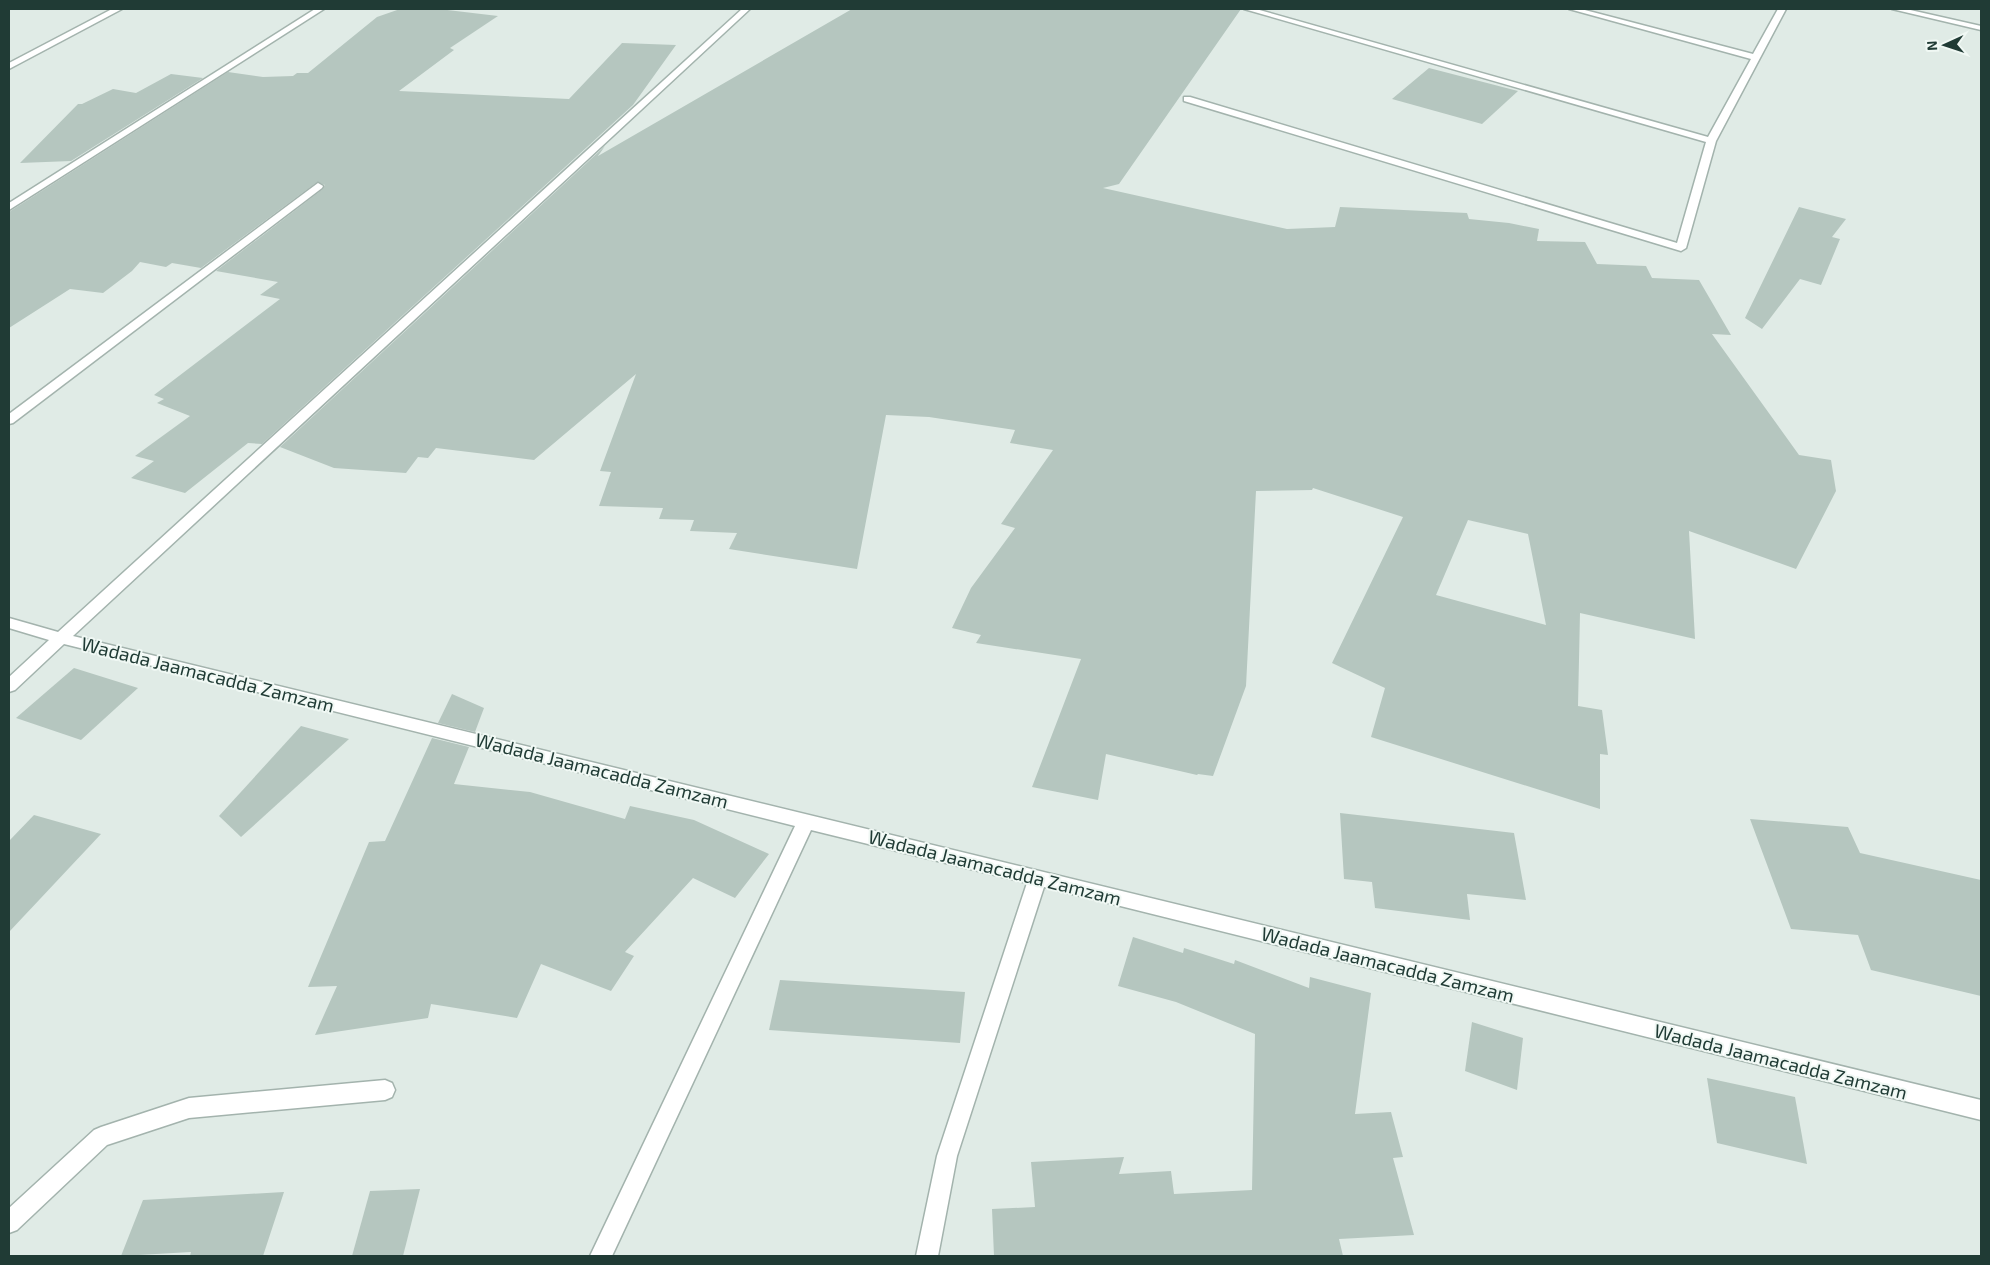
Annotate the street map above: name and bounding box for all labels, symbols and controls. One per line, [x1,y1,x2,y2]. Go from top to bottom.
north arrow [1920,20,1970,70]
text: N [1923,40,1940,51]
street label: Wadada Jaamacadda Zamzam [79,631,337,717]
street label: Wadada Jaamacadda Zamzam [473,727,731,813]
street label: Wadada Jaamacadda Zamzam [866,824,1124,910]
street label: Wadada Jaamacadda Zamzam [1259,921,1517,1007]
street label: Wadada Jaamacadda Zamzam [1652,1018,1910,1104]

